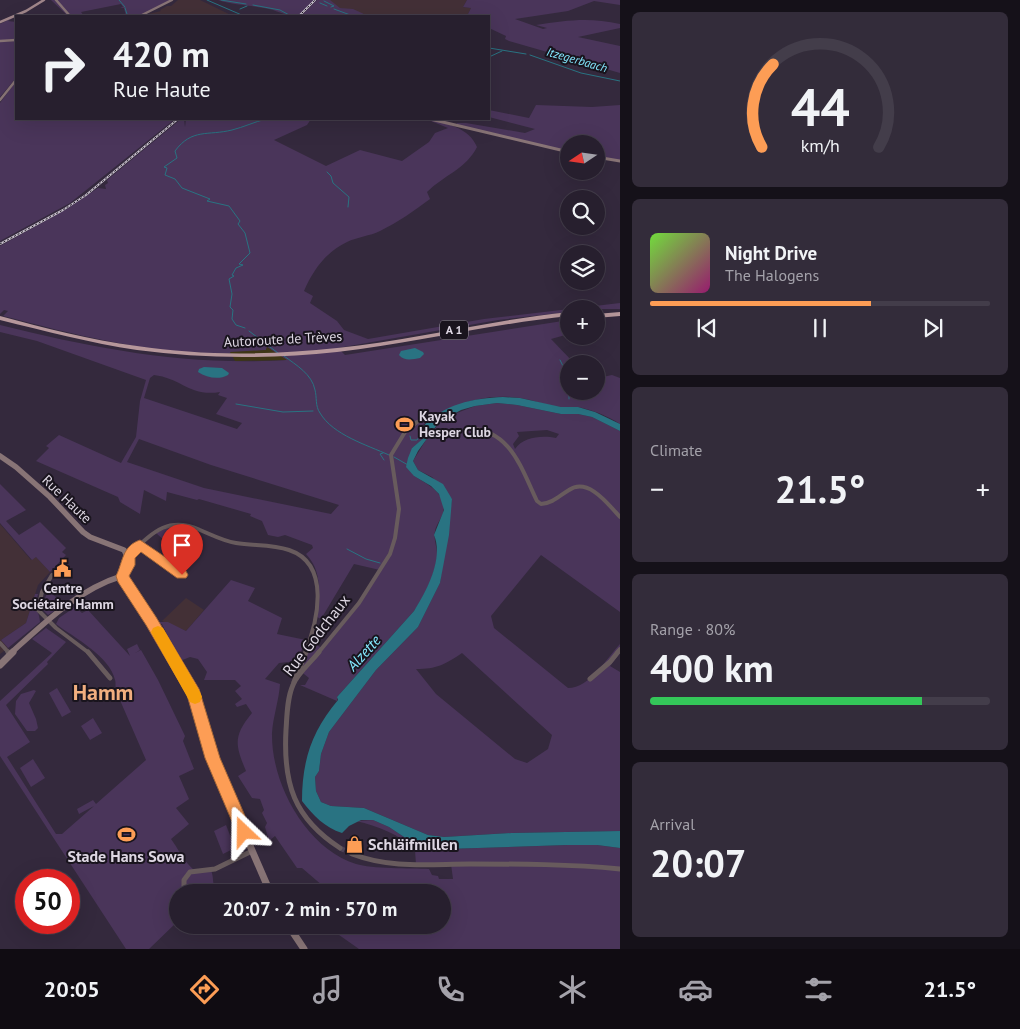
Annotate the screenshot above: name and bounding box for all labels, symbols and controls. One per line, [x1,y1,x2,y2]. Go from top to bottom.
text: 420 m [113,31,210,77]
icon: right [30,35,95,100]
water label: Itzegerbaach [545,44,609,75]
text: 44 [791,73,849,140]
text: Rue Haute [113,75,211,103]
text: km/h [800,134,840,157]
north arrow [560,135,605,180]
map controls [560,135,605,400]
button: search [560,190,605,235]
text: Night Drive [725,241,817,265]
button: layers [560,245,605,290]
text: The Halogens [725,265,819,285]
button: + [560,300,605,345]
icon: previous [693,314,721,342]
icon: pause [806,314,834,342]
icon: next [919,314,947,342]
road number: A 1 [440,320,468,340]
street label: Autoroute de Trèves [223,327,343,351]
button: − [560,355,605,400]
place label: Kayak Hesper Club [419,407,492,441]
sports icon: Kayak Hesper Club [395,414,415,434]
text: Climate [650,440,702,460]
text: 21.5° [775,464,865,513]
text: − [650,470,664,507]
text: + [976,470,990,507]
street label: Rue Haute [38,471,96,527]
pin [161,524,203,575]
icon: arrive [168,531,196,559]
public building icon: Centre Sociétaire Hamm [53,558,73,578]
place label: Centre Sociétaire Hamm [12,579,114,613]
street label: Rue Godchaux [278,590,354,680]
text: Range · 80% [650,619,735,639]
water label: Alzette [342,631,385,675]
text: 400 km [650,643,774,692]
district label: Hamm [73,678,133,706]
position arrow [217,805,269,857]
text: Arrival [650,814,695,834]
sports icon: Stade Hans Sowa [116,825,136,845]
shop icon: Schläifmillen [344,834,364,854]
place label: Schläifmillen [368,834,458,854]
text: 20:07 [650,838,746,887]
place label: Stade Hans Sowa [67,846,185,866]
speed limit sign: 50 [15,869,80,934]
text: 20:07 · 2 min · 570 m [223,897,397,921]
icon: directions [187,972,222,1007]
icon: music [310,972,345,1007]
icon: phone [433,972,468,1007]
icon: climate [555,972,590,1007]
icon: car [678,972,713,1007]
icon: filters [801,972,836,1007]
text: 20:05 [44,975,100,1003]
text: 21.5° [924,975,976,1003]

